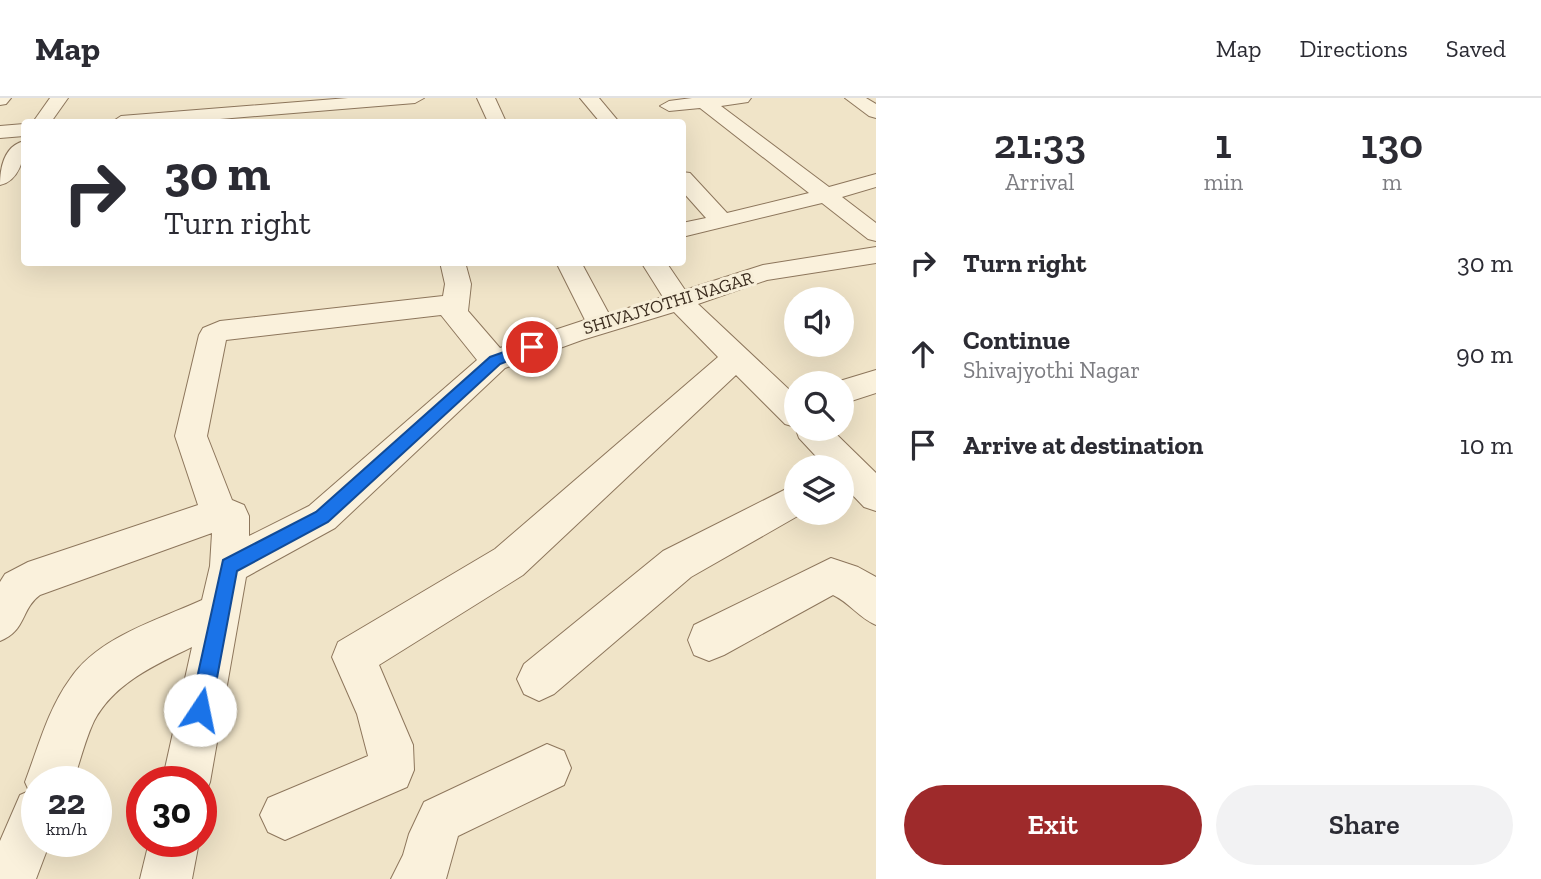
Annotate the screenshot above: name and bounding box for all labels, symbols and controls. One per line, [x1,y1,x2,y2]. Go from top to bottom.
text: Map [35,29,100,68]
text: Map [1216,34,1262,63]
text: Directions [1300,34,1408,63]
text: Saved [1446,34,1506,63]
text: 21:33 [994,118,1086,169]
text: 1 [1215,118,1232,169]
text: 130 [1361,118,1423,169]
text: 30 m [164,144,270,203]
icon: right [49,147,140,238]
text: Arrival [1005,168,1074,196]
text: min [1204,168,1243,196]
text: m [1382,168,1402,196]
text: Turn right [164,204,311,242]
icon: right [904,244,942,282]
text: Turn right [963,247,1086,279]
text: 30 m [1457,247,1513,279]
street label: SHIVAJYOTHI NAGAR [580,267,756,339]
map controls [784,287,854,525]
button: sound [784,287,854,357]
pin [502,317,562,377]
text: Continue [963,324,1070,356]
icon: arrive [513,328,551,366]
icon: ahead [904,335,942,373]
text: 90 m [1456,338,1513,370]
text: Shivajyothi Nagar [963,356,1140,384]
button: search [784,371,854,441]
icon: arrive [904,426,942,464]
text: Arrive at destination [963,429,1203,461]
text: 10 m [1460,429,1513,461]
button: layers [784,455,854,525]
position arrow [163,673,237,747]
speed limit sign: 30 [126,766,217,857]
text: 22 [48,781,85,823]
button: Exit [904,785,1202,865]
button: Share [1216,785,1513,865]
text: km/h [46,818,87,840]

